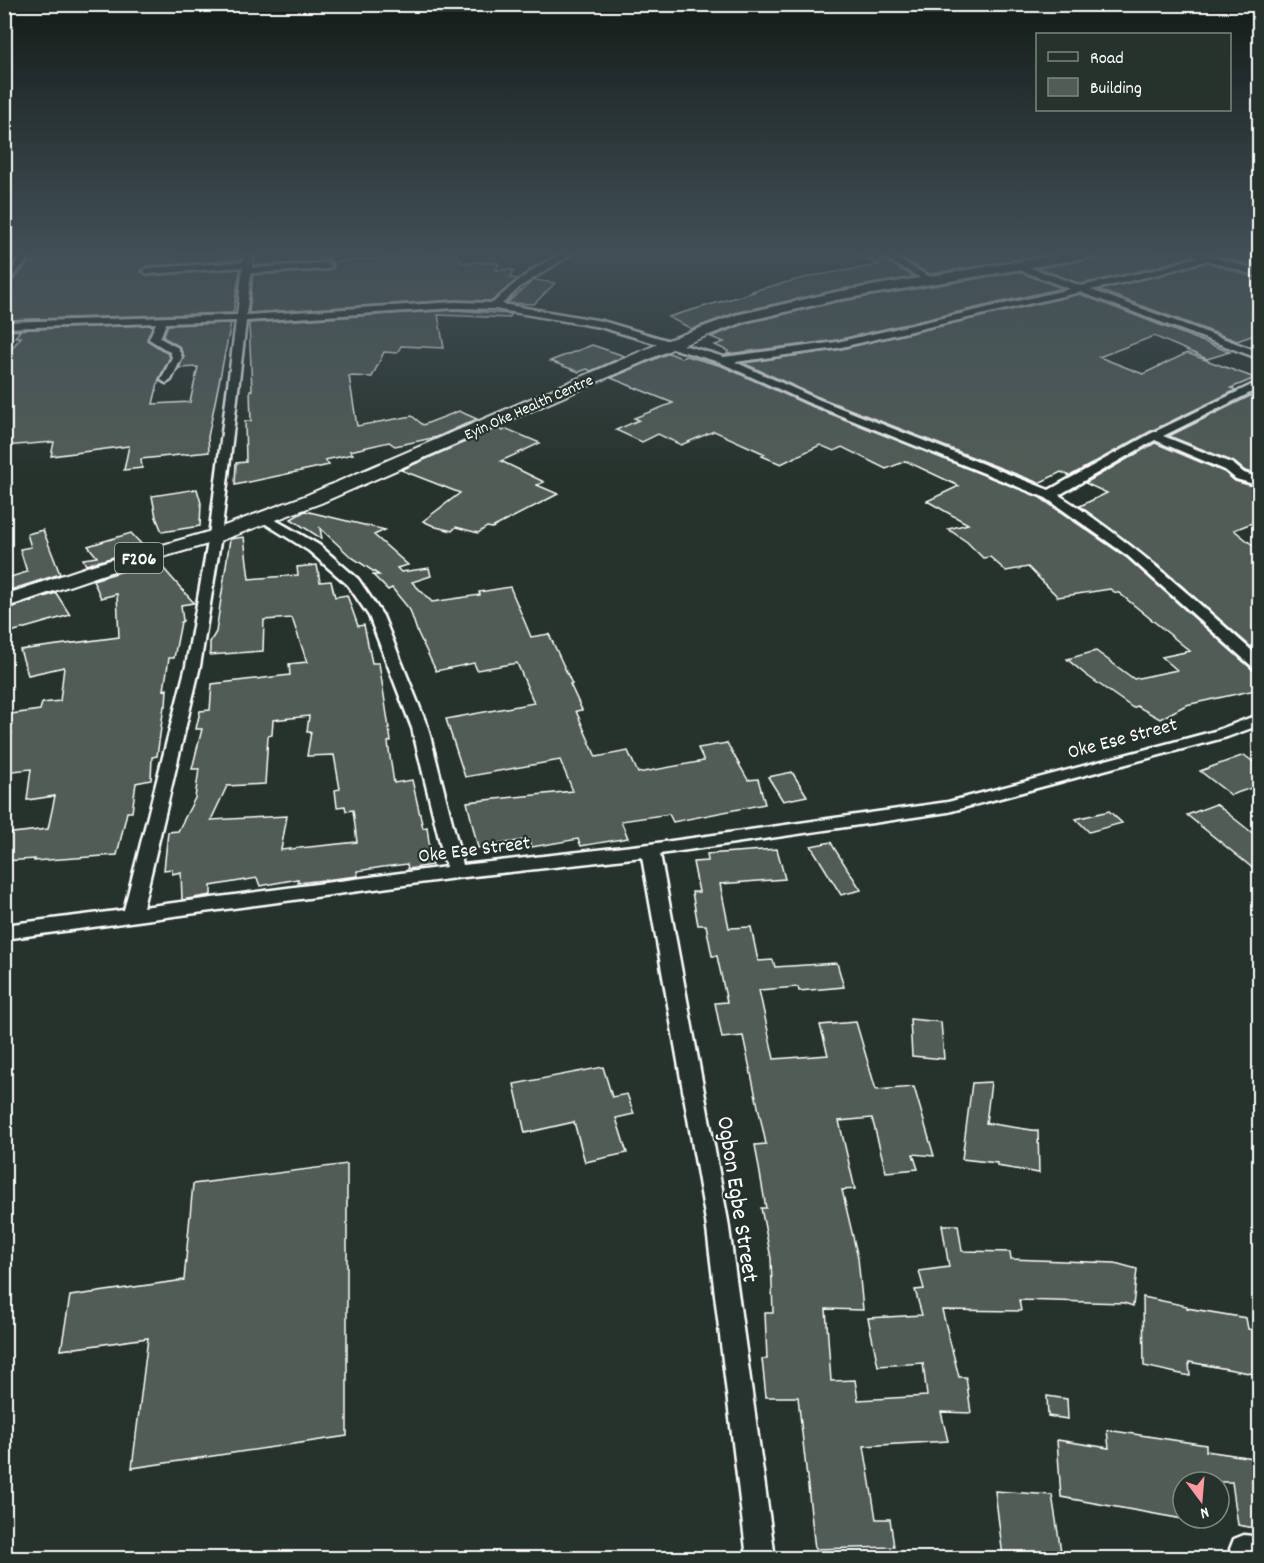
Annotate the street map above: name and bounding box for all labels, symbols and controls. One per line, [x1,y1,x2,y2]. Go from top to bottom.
legend [1036,33,1231,111]
text: Road [1090,47,1124,72]
text: Building [1090,77,1142,102]
street label: Eyin Oke Health Centre [461,370,597,447]
road number: F206 [115,543,163,573]
street label: Oke Ese Street [1065,712,1181,768]
street label: Oke Ese Street [417,830,532,872]
street label: Ogbon Egbe Street [706,1114,766,1285]
north arrow [1171,1470,1231,1530]
text: N [1197,1500,1211,1524]

